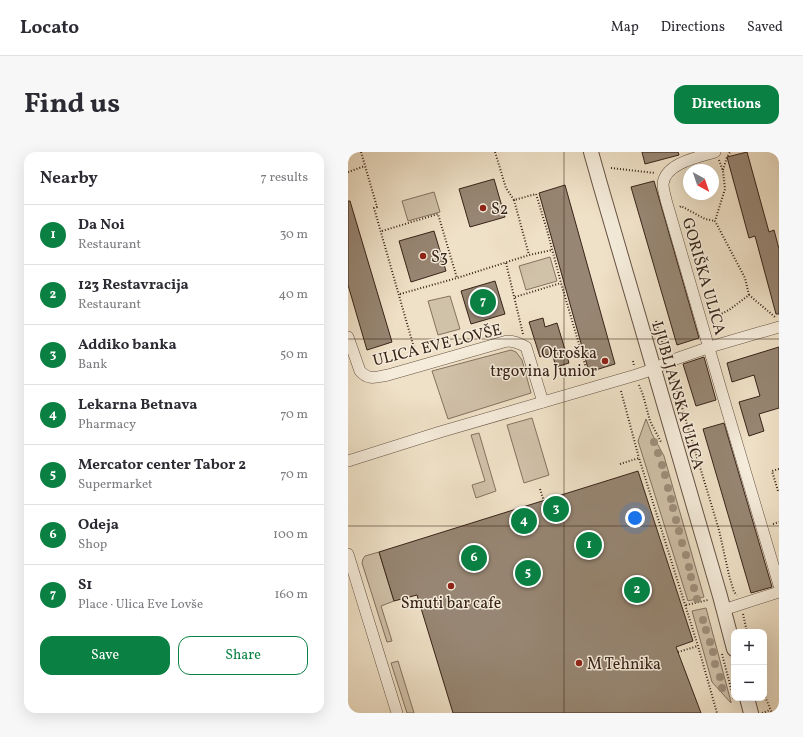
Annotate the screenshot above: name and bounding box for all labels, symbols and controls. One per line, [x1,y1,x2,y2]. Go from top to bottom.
text: Locato [20,15,79,41]
text: Map [611,18,639,37]
text: Directions [661,18,725,37]
text: Saved [747,18,783,37]
text: Find us [24,85,120,124]
button: Directions [674,85,779,124]
north arrow [683,164,719,200]
text: Nearby [40,167,98,190]
text: 7 results [261,169,308,187]
place label: S2 [491,199,508,221]
marker: S2 [478,203,488,213]
text: Da Noi [78,215,125,236]
street label: GORIŠKA ULICA [676,215,731,338]
text: 1 [50,226,56,244]
text: 30 m [280,226,308,244]
text: Restaurant [78,236,141,254]
place label: S3 [431,247,448,269]
marker: S3 [418,251,428,261]
text: 123 Restavracija [78,275,189,296]
text: 2 [50,286,56,304]
text: 40 m [279,286,308,304]
pin: 7 [470,287,496,317]
text: Restaurant [78,296,141,314]
street label: ULICA EVE LOVŠE [370,318,504,373]
street label: LJUBLJANSKA ULICA [645,319,709,472]
text: Addiko banka [78,335,177,356]
place label: Otroška trgovina Junior [490,343,597,383]
text: 3 [50,346,56,364]
text: 50 m [280,346,308,364]
text: Bank [78,356,107,374]
marker: Otroška trgovina Junior [600,356,610,366]
text: Lekarna Betnava [78,395,198,416]
text: 4 [49,406,57,424]
text: 70 m [280,406,308,424]
text: Pharmacy [78,416,136,434]
text: Mercator center Tabor 2 [78,455,246,476]
text: 5 [50,466,56,484]
text: 70 m [280,466,308,484]
text: Supermarket [78,476,153,494]
pin: 3 [543,494,569,524]
pin: 4 [511,506,537,536]
your location [625,508,645,528]
text: Odeja [78,515,119,536]
text: 6 [49,526,57,544]
text: 100 m [273,526,308,544]
pin: 1 [576,530,602,560]
text: Shop [78,536,107,554]
pin: 6 [461,543,487,573]
pin: 5 [515,558,541,588]
text: S1 [78,575,92,596]
pin: 2 [624,575,650,605]
marker: Smuti bar cafe [446,581,456,591]
text: 7 [50,586,56,604]
text: 160 m [274,586,308,604]
place label: Smuti bar cafe [401,593,501,615]
text: Place · Ulica Eve Lovše [78,596,203,614]
map controls [731,629,767,701]
button: + [731,629,767,665]
button: Save [40,636,170,675]
button: Share [178,636,308,675]
place label: M Tehnika [587,654,661,676]
marker: M Tehnika [574,658,584,668]
button: − [731,665,767,701]

